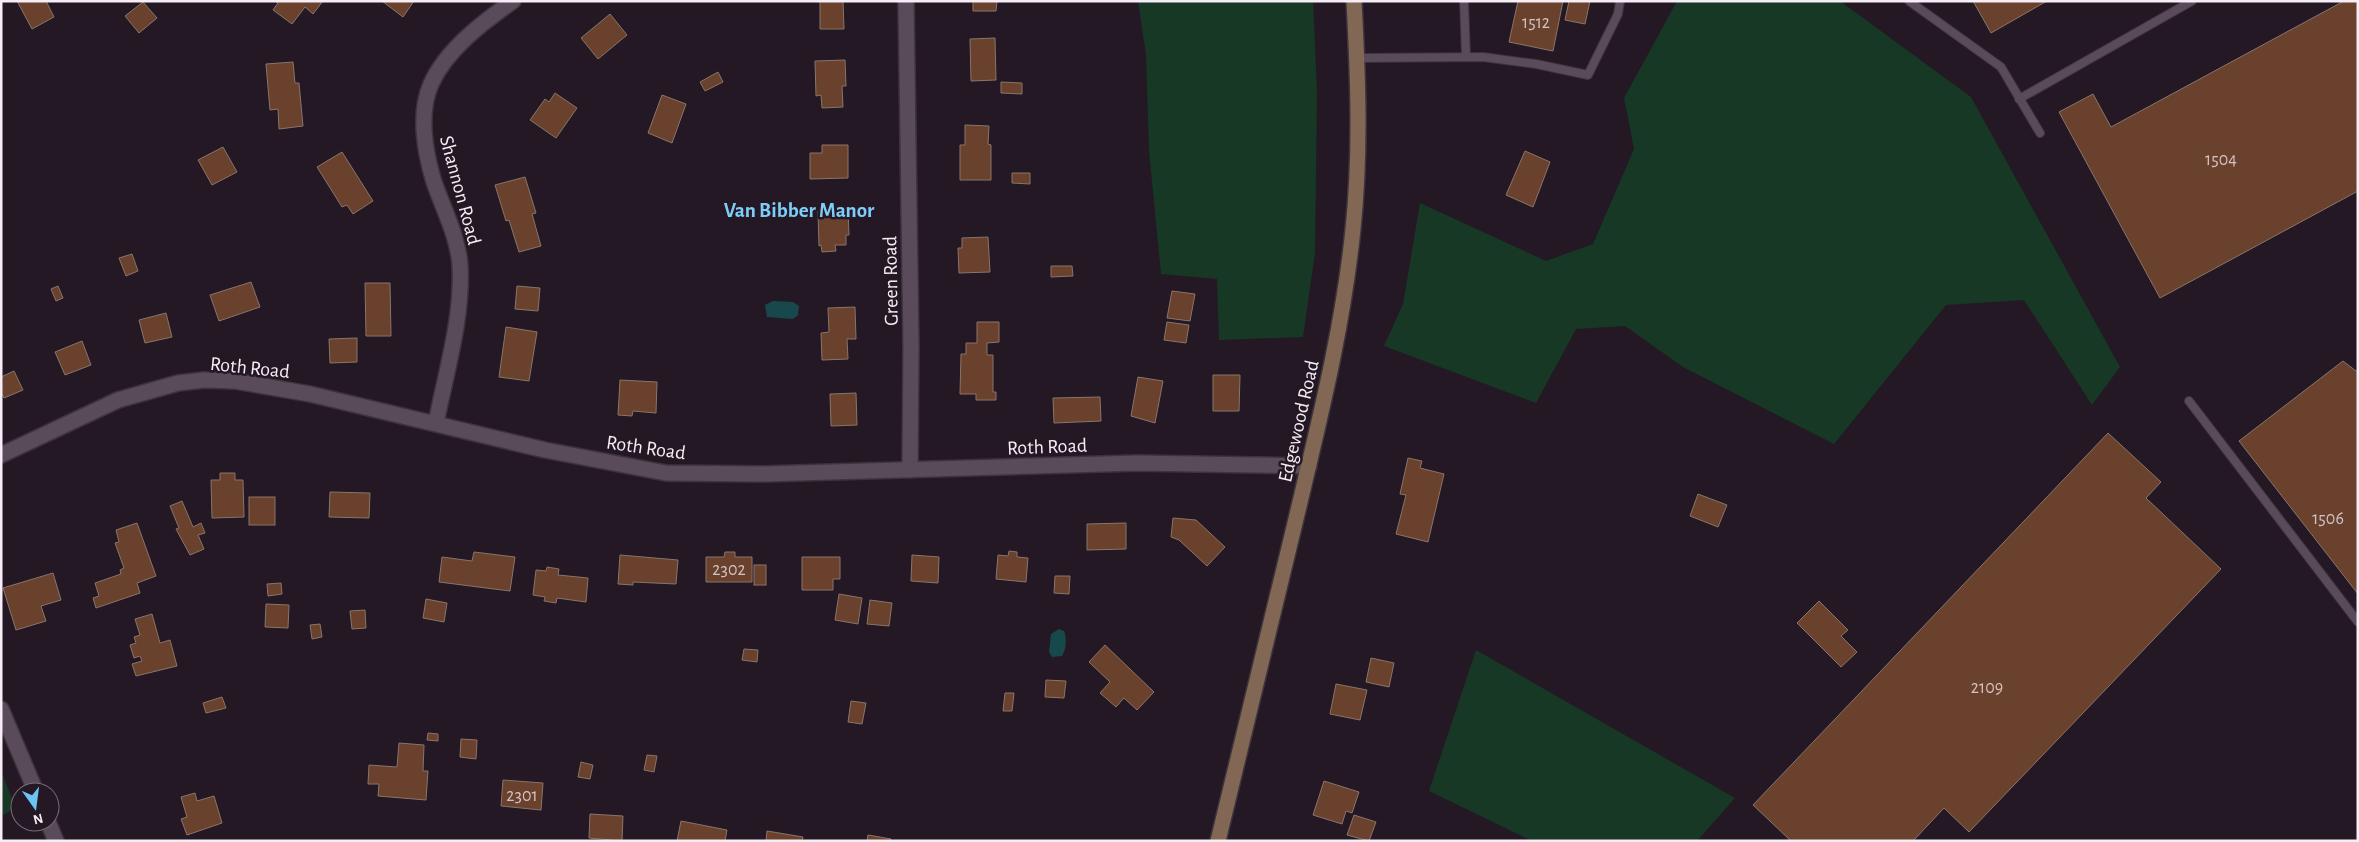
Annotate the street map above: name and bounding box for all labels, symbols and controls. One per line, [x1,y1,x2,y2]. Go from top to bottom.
house number: 1512 [1522,14,1550,32]
street label: Shannon Road [436,134,484,247]
house number: 1504 [2205,151,2237,169]
district label: Van Bibber Manor [724,200,875,221]
street label: Green Road [880,236,902,326]
street label: Roth Road [209,354,291,382]
street label: Edgewood Road [1275,358,1323,484]
street label: Roth Road [605,433,687,463]
street label: Roth Road [1007,436,1087,458]
house number: 1506 [2312,510,2344,528]
house number: 2302 [712,561,746,579]
house number: 2109 [1971,679,2003,697]
north arrow [10,782,60,832]
house number: 2301 [506,787,538,805]
text: N [31,811,44,827]

